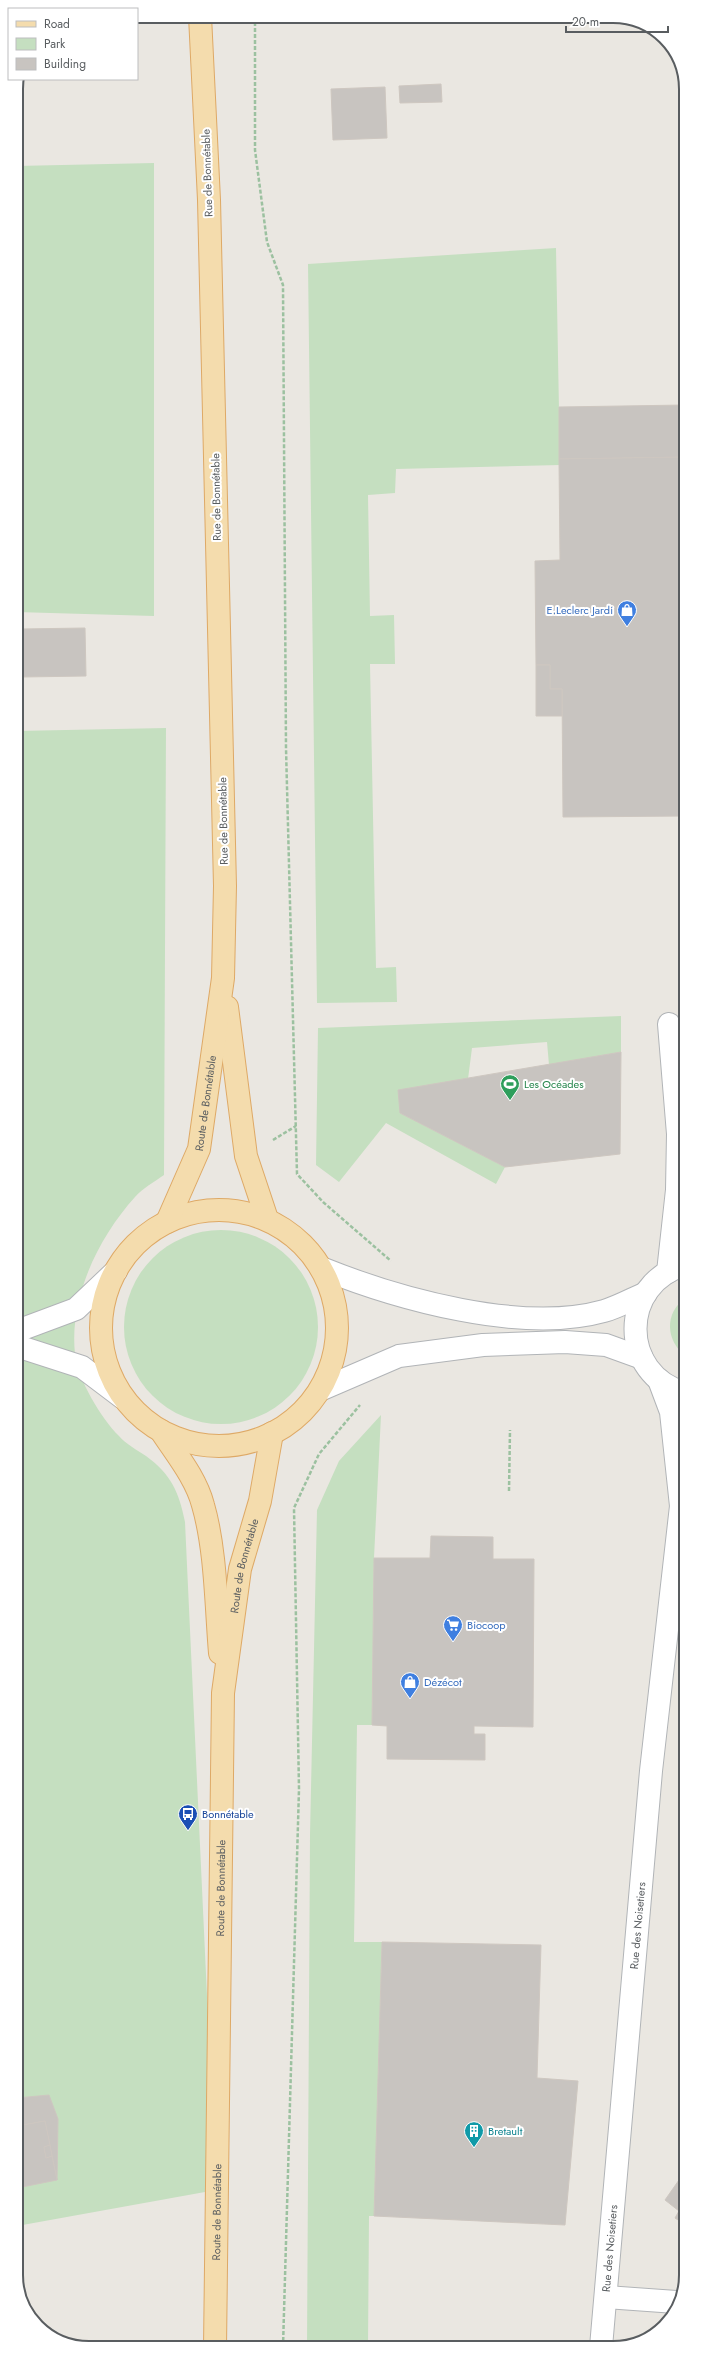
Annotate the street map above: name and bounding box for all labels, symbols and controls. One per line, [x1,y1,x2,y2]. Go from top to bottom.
legend [8,8,138,80]
scale bar [566,8,668,34]
text: 20 m [572,13,599,31]
text: Road [44,15,70,33]
text: Park [44,35,66,53]
text: Building [44,55,86,73]
street label: Rue de Bonnétable [197,128,217,217]
street label: Rue de Bonnétable [207,453,225,541]
shop icon: E.Leclerc Jardi [616,599,638,627]
place label: E.Leclerc Jardi [547,602,613,618]
street label: Rue de Bonnétable [214,777,232,865]
street label: Route de Bonnétable [191,1054,220,1152]
sports icon: Les Océades [499,1073,521,1101]
place label: Les Océades [524,1076,584,1092]
street label: Route de Bonnétable [226,1516,262,1614]
supermarket icon: Biocoop [442,1614,464,1642]
place label: Biocoop [467,1617,506,1633]
shop icon: Dézécot [399,1671,421,1699]
place label: Dézécot [424,1674,462,1690]
bus stop icon: Bonnétable [177,1803,199,1831]
place label: Bonnétable [202,1806,254,1822]
street label: Route de Bonnétable [212,1839,229,1936]
street label: Rue des Noisetiers [626,1881,649,1970]
building icon: Bretault [463,2120,485,2148]
place label: Bretault [488,2123,523,2139]
street label: Route de Bonnétable [208,2163,225,2260]
street label: Rue des Noisetiers [598,2203,621,2293]

